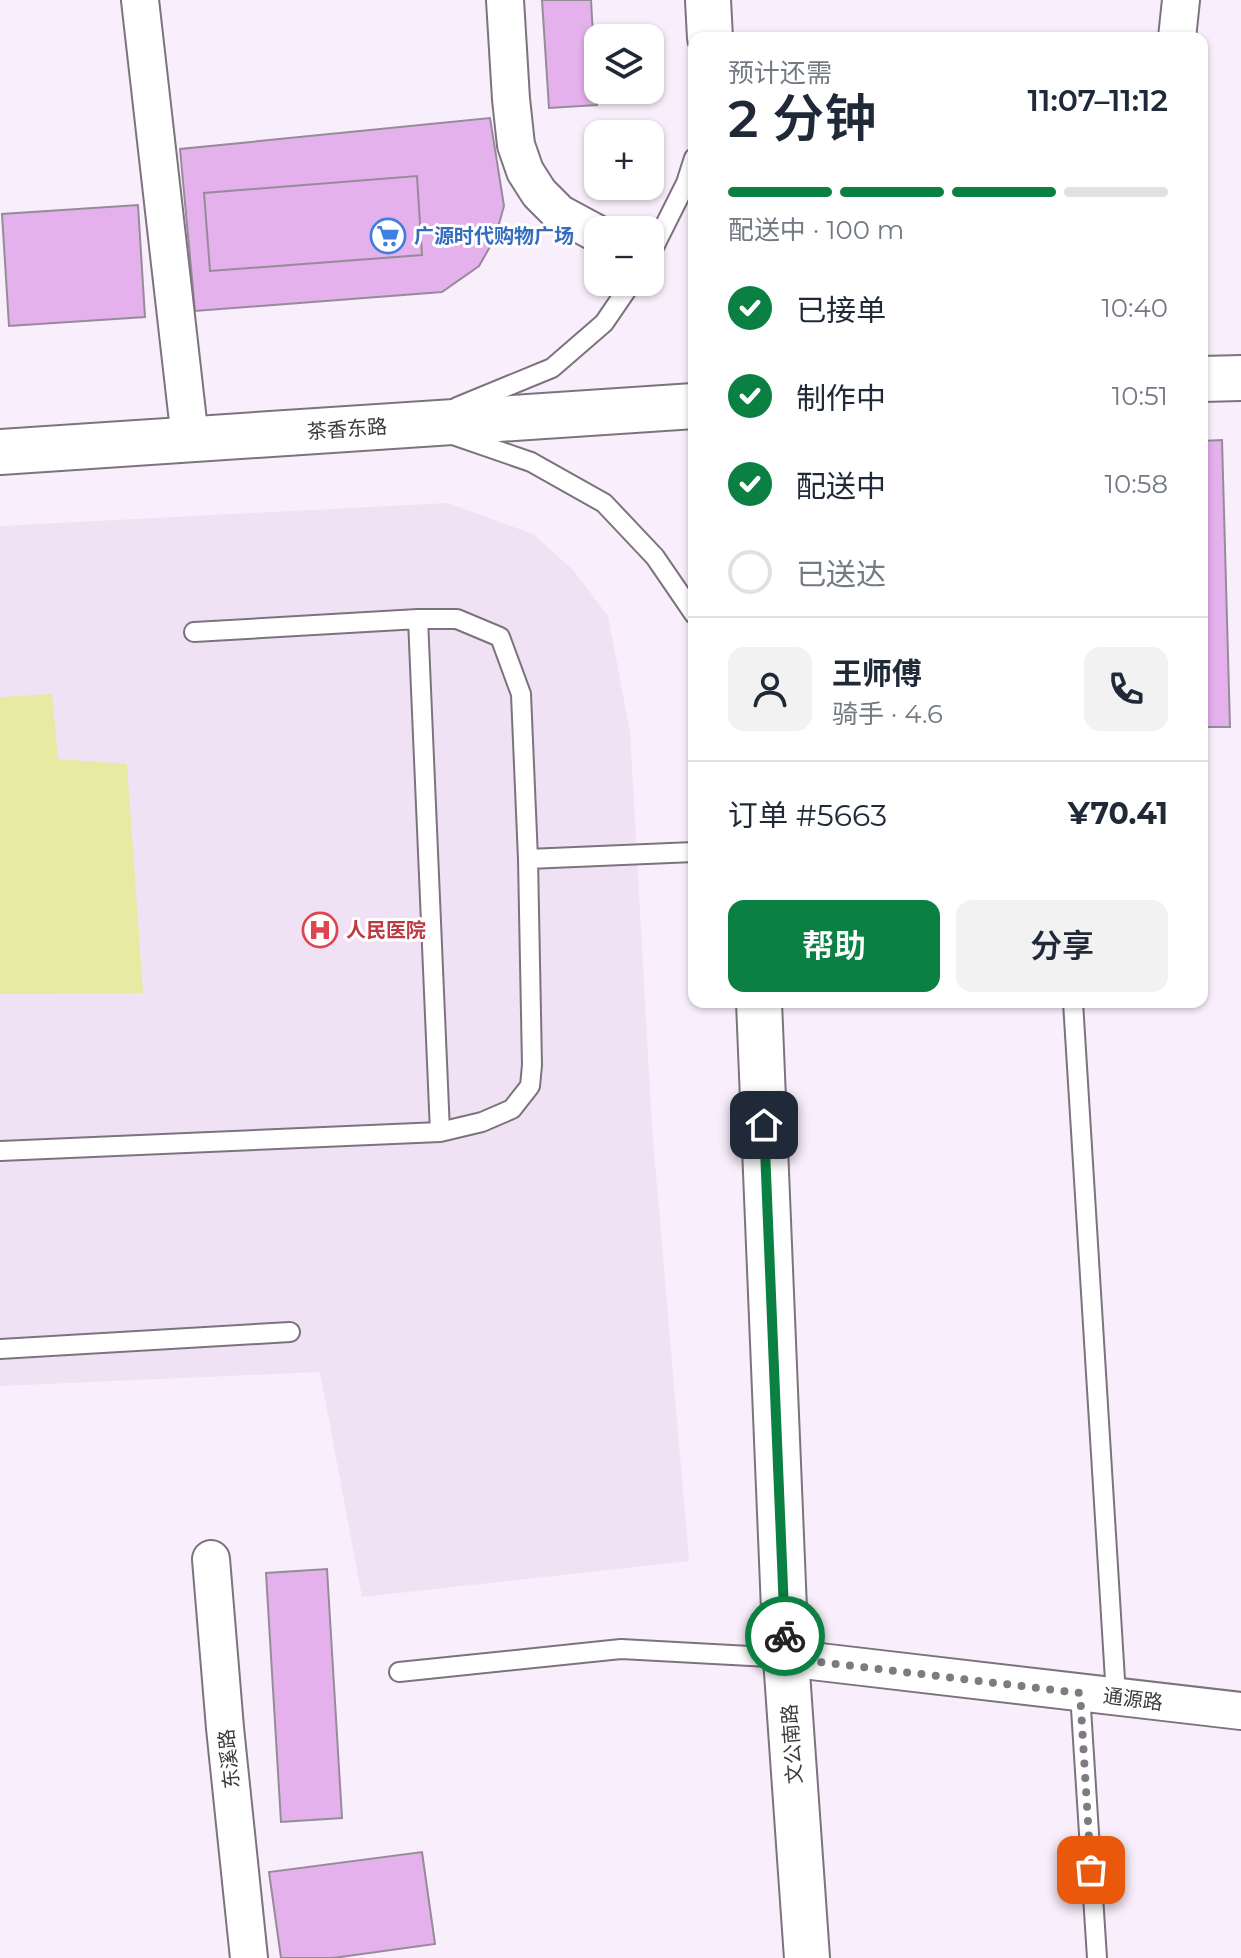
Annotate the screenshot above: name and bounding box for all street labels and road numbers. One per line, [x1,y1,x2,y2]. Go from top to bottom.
street label: 茶香东路 [306,414,388,444]
street label: 通源路 [1102,1683,1164,1715]
street label: 文公南路 [777,1703,807,1785]
street label: 东溪路 [214,1728,244,1790]

